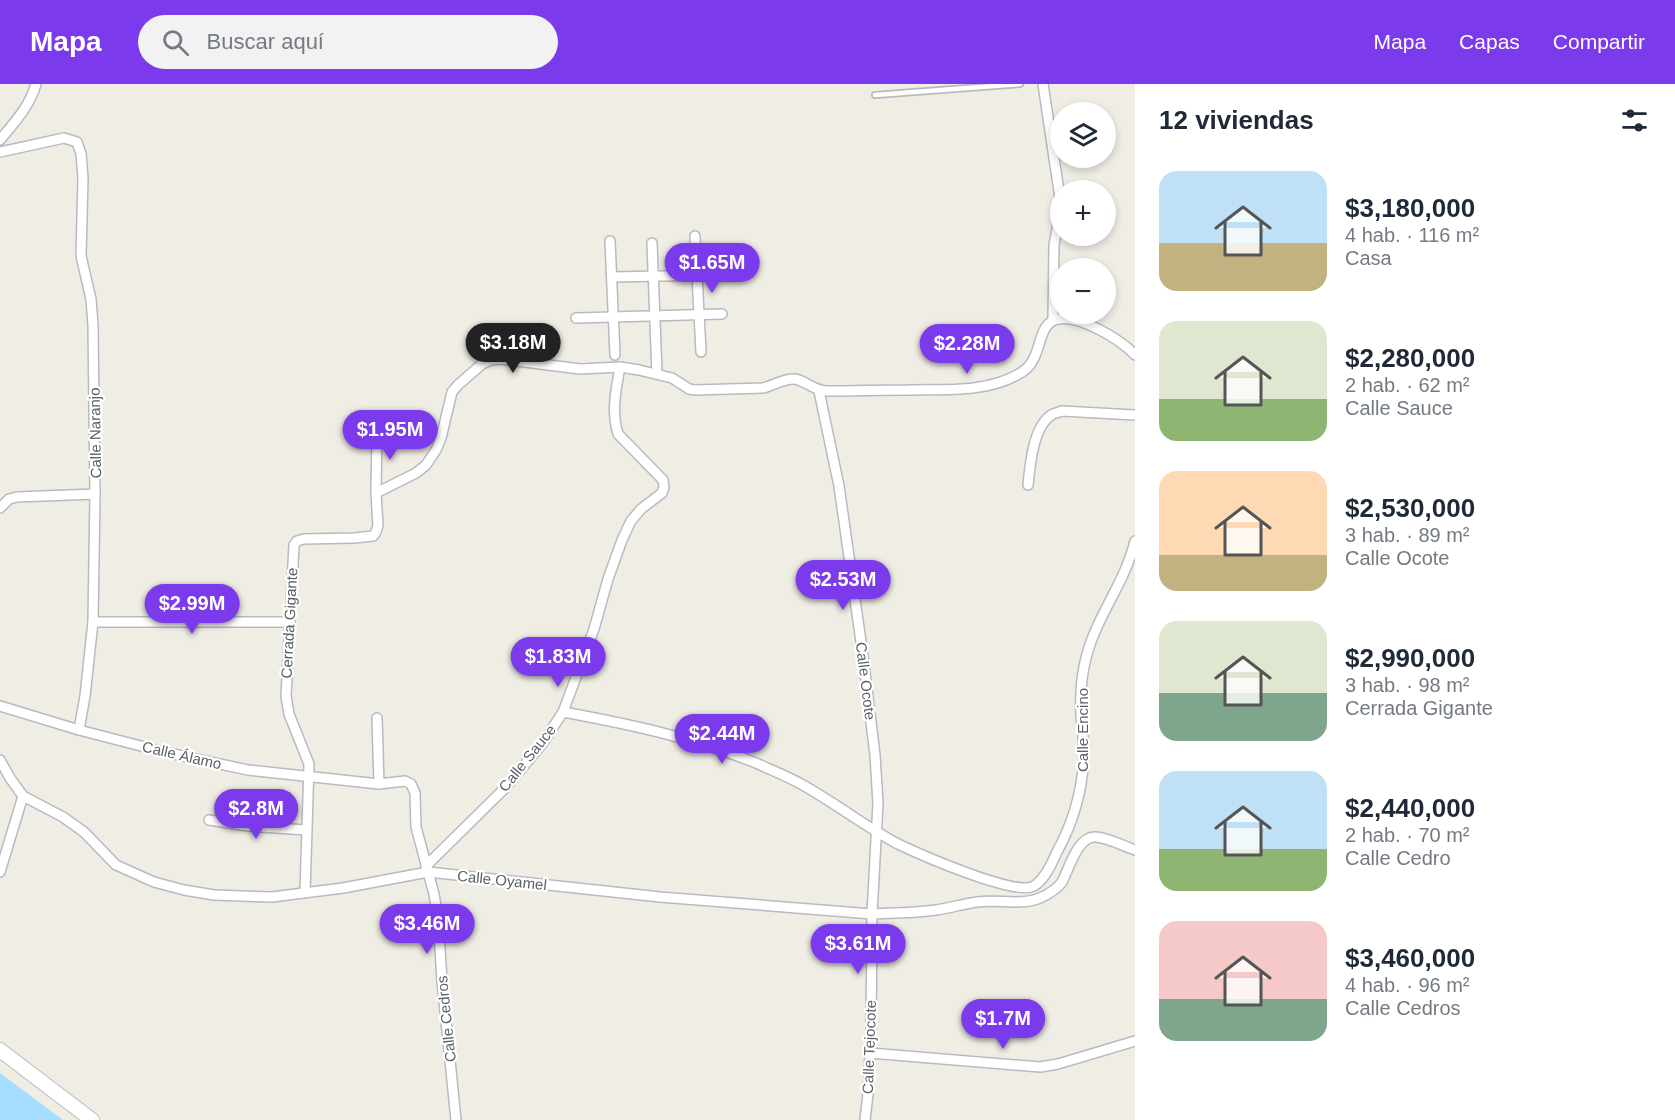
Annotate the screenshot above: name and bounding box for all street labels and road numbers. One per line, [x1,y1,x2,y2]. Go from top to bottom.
street label: Calle Naranjo [86,387,104,479]
street label: Cerrada Gigante [278,567,300,679]
street label: Calle Ocote [853,641,879,721]
street label: Calle Encino [1074,688,1091,772]
street label: Calle Sauce [495,721,559,795]
street label: Calle Álamo [141,738,223,772]
street label: Calle Oyamel [456,867,548,893]
street label: Calle Cedros [433,975,459,1063]
street label: Calle Tejocote [859,1000,879,1094]

